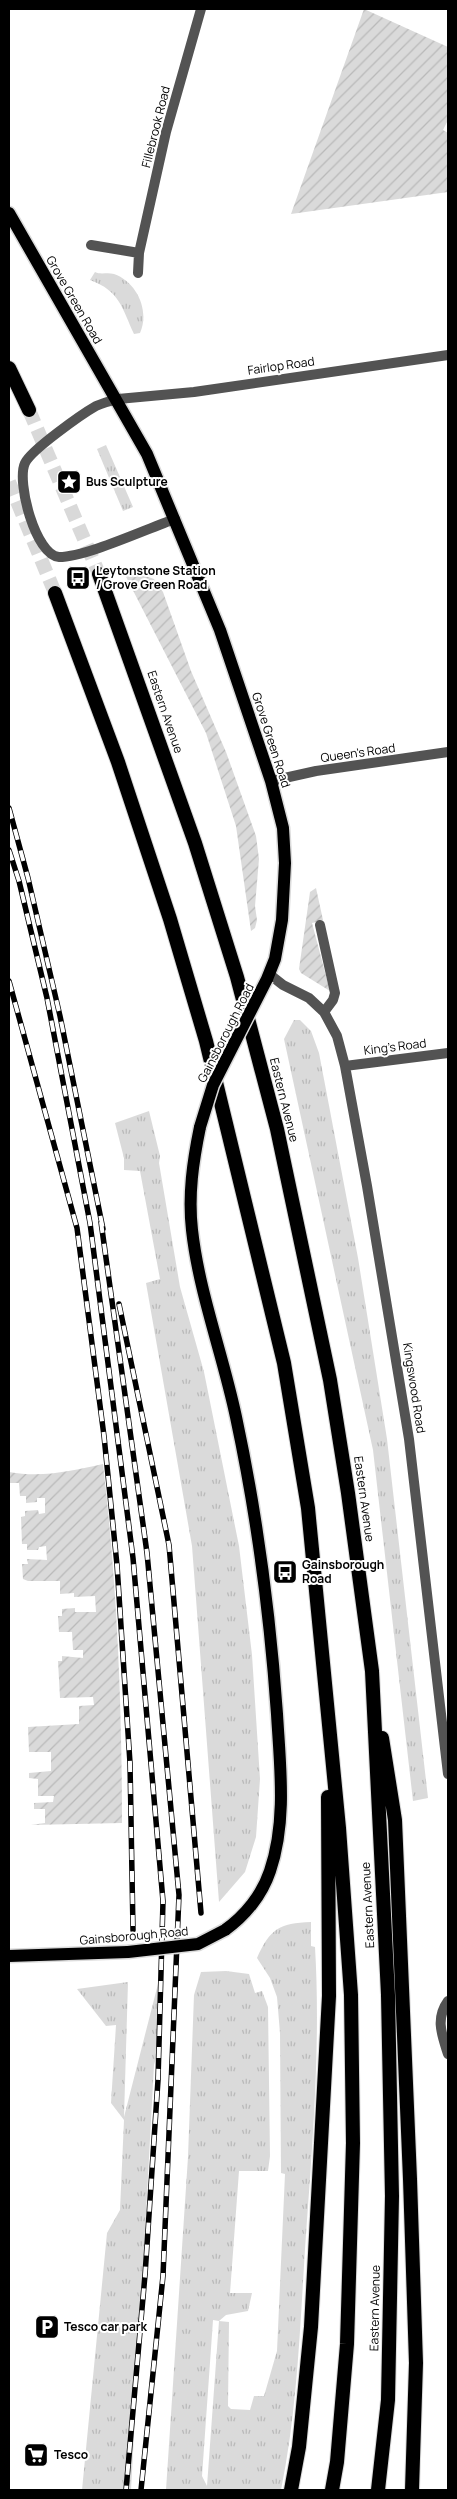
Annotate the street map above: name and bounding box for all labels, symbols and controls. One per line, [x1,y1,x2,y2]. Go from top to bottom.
street label: Fillebrook Road [137,84,174,170]
street label: Grove Green Road [42,253,107,347]
street label: Fairlop Road [246,352,316,379]
place icon: Bus Sculpture [56,469,82,495]
place label: Bus Sculpture [86,473,168,490]
place label: Leytonstone Station / Grove Green Road [96,562,216,593]
bus stop icon: Leytonstone Station / Grove Green Road [65,565,91,591]
street label: Eastern Avenue [143,668,188,755]
street label: Grove Green Road [248,690,295,790]
street label: Queen's Road [320,739,396,766]
street label: Gainsborough Road [193,980,258,1085]
street label: King's Road [363,1034,427,1059]
street label: Eastern Avenue [266,1056,303,1144]
street label: Kingswood Road [399,1341,430,1434]
street label: Eastern Avenue [350,1455,379,1543]
place label: Gainsborough Road [302,1556,384,1587]
bus stop icon: Gainsborough Road [272,1559,298,1585]
street label: Eastern Avenue [357,1861,378,1949]
street label: Gainsborough Road [79,1922,189,1949]
street label: Eastern Avenue [365,2265,384,2351]
parking icon: Tesco car park [34,2314,60,2340]
place label: Tesco car park [64,2318,148,2335]
supermarket icon: Tesco [23,2442,49,2468]
place label: Tesco [54,2446,88,2463]

